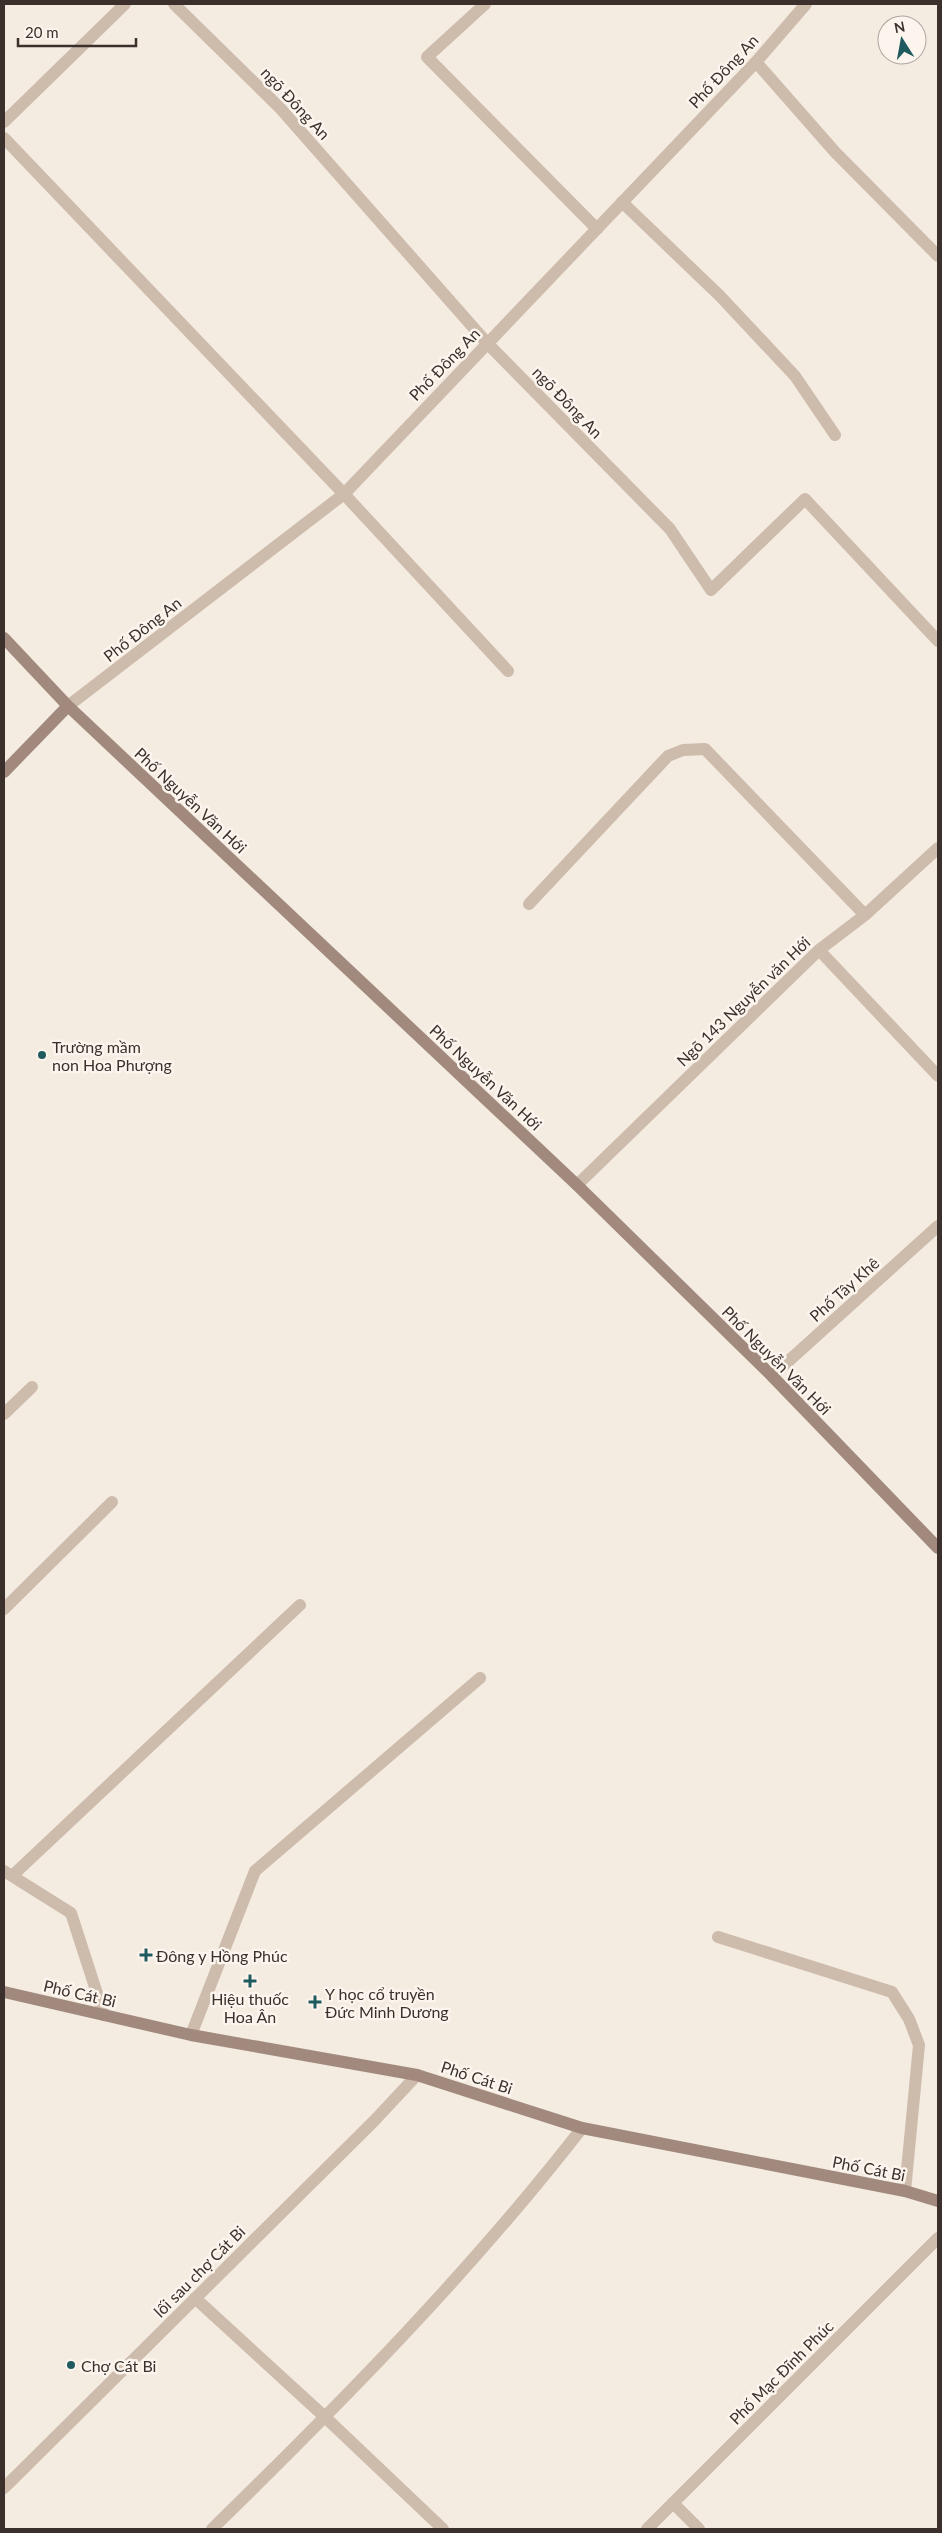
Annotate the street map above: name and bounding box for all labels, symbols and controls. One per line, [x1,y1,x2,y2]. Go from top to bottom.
scale bar [18,15,135,47]
north arrow [877,15,927,65]
text: N [893,17,906,36]
text: 20 m [25,23,59,41]
street label: Phố Đông An [684,30,762,112]
street label: ngõ Đông An [258,63,334,143]
street label: Phố Đông An [405,324,483,404]
street label: ngõ Đông An [529,362,607,442]
street label: Phố Đông An [99,593,185,665]
street label: Phố Nguyễn Văn Hới [131,743,251,857]
street label: Ngõ 143 Nguyễn văn Hới [672,932,814,1070]
street label: Phố Nguyễn Văn Hới [426,1020,546,1134]
place label: Trường mầm non Hoa Phượng [52,1037,172,1074]
marker: Trường mầm non Hoa Phượng [36,1049,48,1061]
street label: Phố Tây Khê [805,1253,883,1325]
street label: Phố Nguyễn Văn Hới [719,1302,835,1418]
place label: Đông y Hồng Phúc [156,1946,288,1965]
marker: Đông y Hồng Phúc [140,1949,152,1961]
street label: Phố Cát Bi [42,1975,118,2011]
marker: Hiệu thuốc Hoa Ân [244,1975,256,1987]
place label: Y học cổ truyền Đức Minh Dương [325,1984,449,2021]
place label: Hiệu thuốc Hoa Ân [211,1989,289,2026]
marker: Y học cổ truyền Đức Minh Dương [309,1996,321,2008]
street label: Phố Cát Bi [439,2057,515,2097]
street label: Phố Cát Bi [831,2152,907,2184]
street label: lối sau chợ Cát Bi [149,2221,249,2321]
street label: Phố Mạc Đĩnh Phúc [725,2316,837,2428]
place label: Chợ Cát Bi [81,2356,156,2375]
marker: Chợ Cát Bi [65,2359,77,2371]

